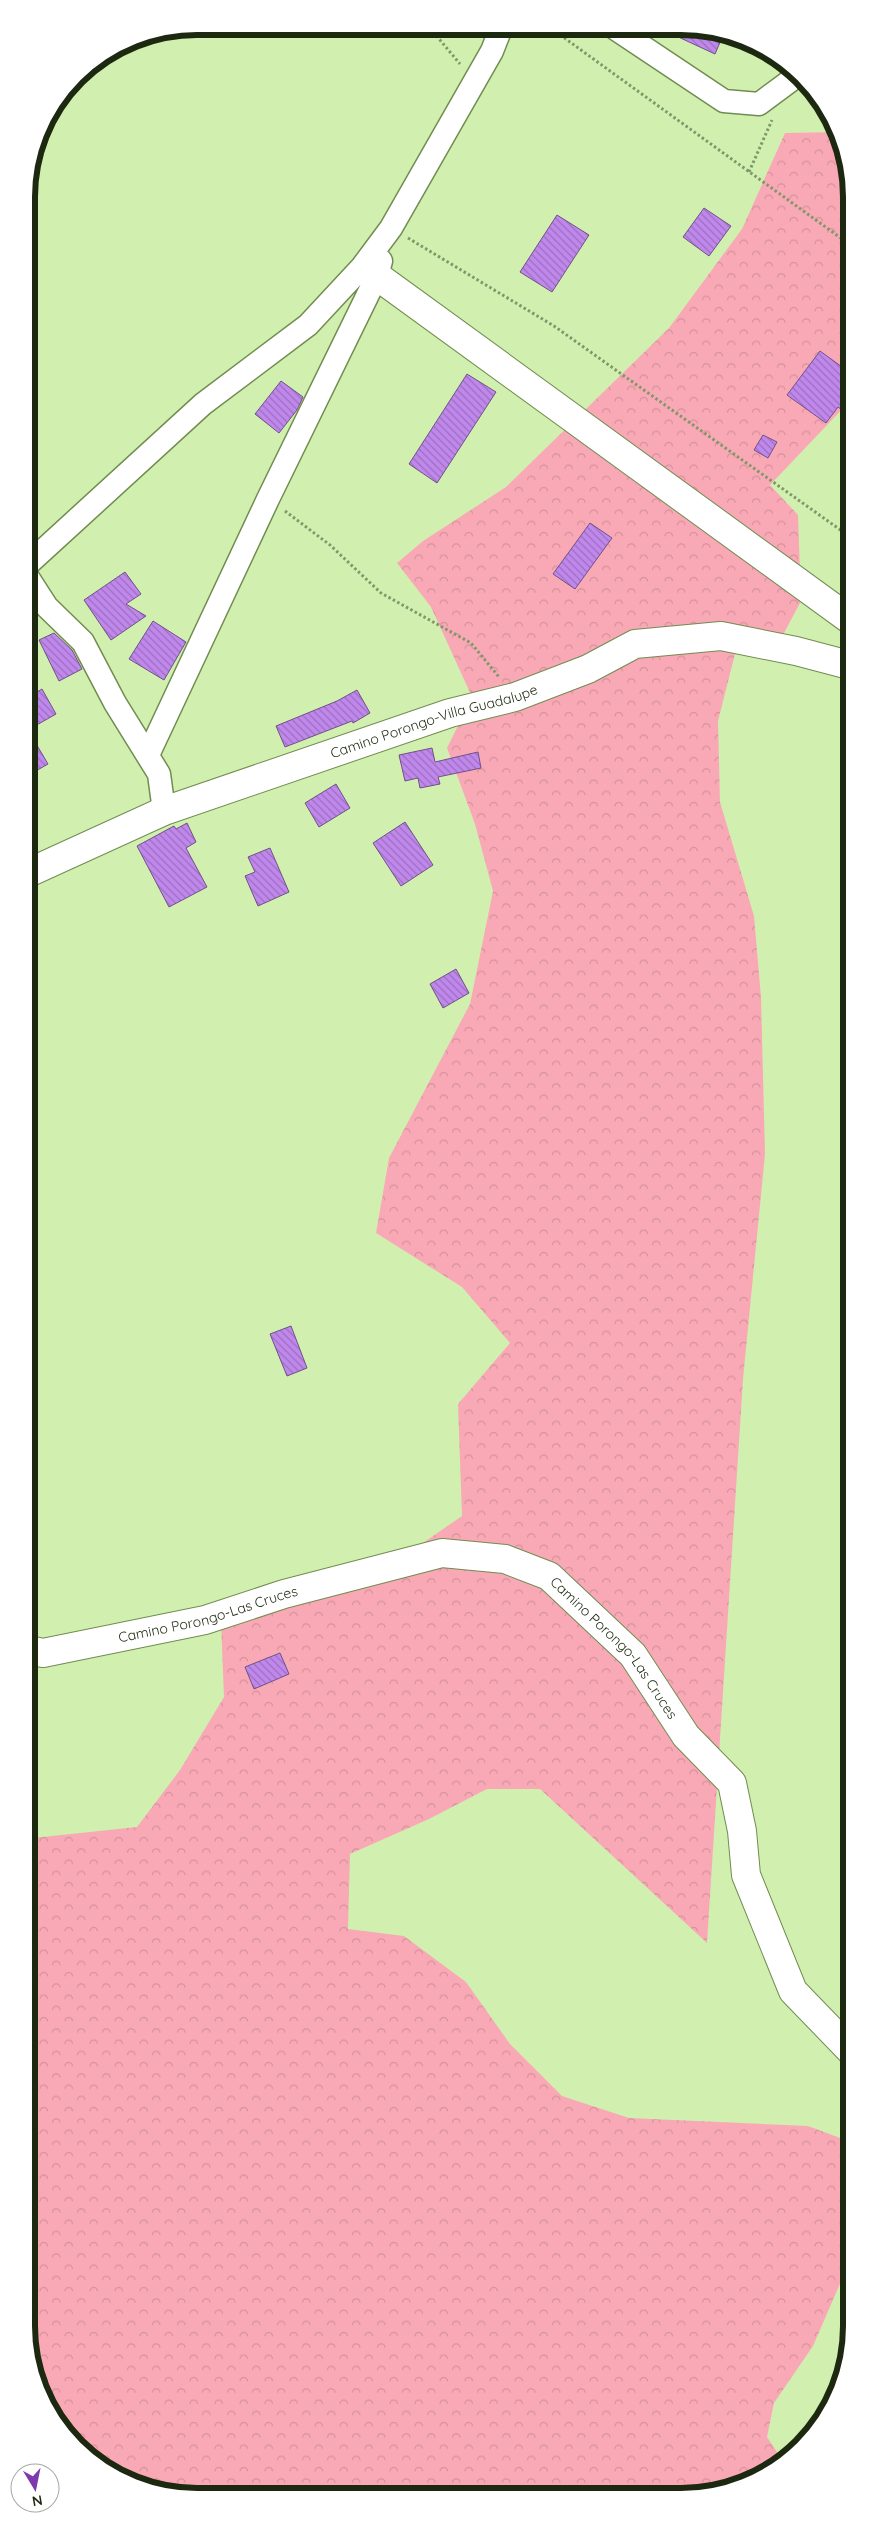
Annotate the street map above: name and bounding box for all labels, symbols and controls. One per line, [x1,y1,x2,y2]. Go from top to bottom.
street label: Camino Porongo-Villa Guadalupe [328,680,540,762]
street label: Camino Porongo-Las Cruces [546,1573,681,1723]
street label: Camino Porongo-Las Cruces [117,1582,300,1646]
north arrow [10,2463,60,2513]
text: N [31,2491,44,2511]

